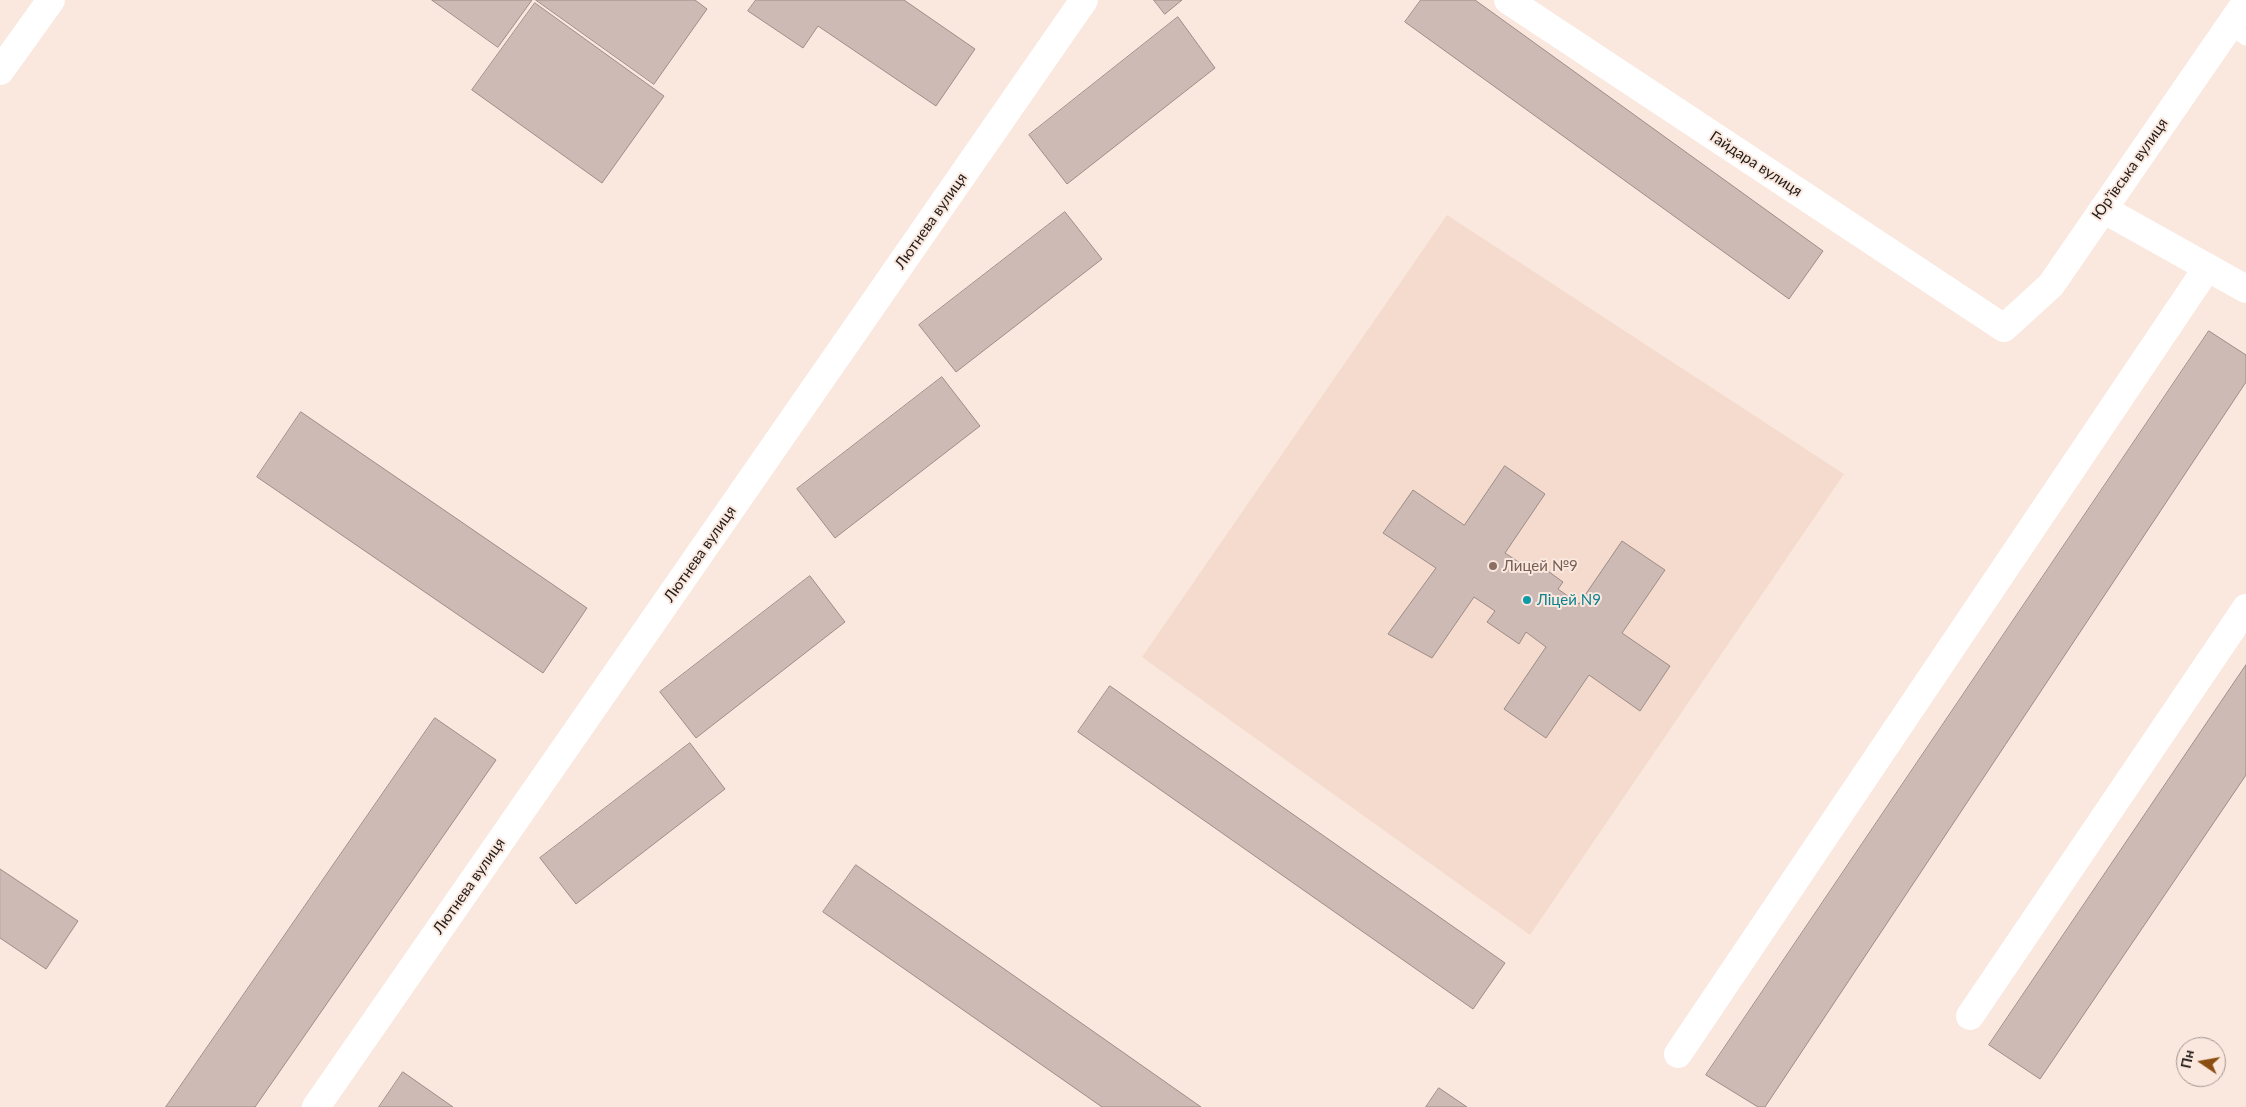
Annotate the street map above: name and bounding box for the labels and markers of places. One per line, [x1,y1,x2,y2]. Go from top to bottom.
place label: Лицей №9 [1503,557,1578,575]
marker: Лицей №9 [1487,560,1499,572]
place label: Ліцей N9 [1537,591,1601,609]
marker: Ліцей N9 [1521,594,1533,606]

